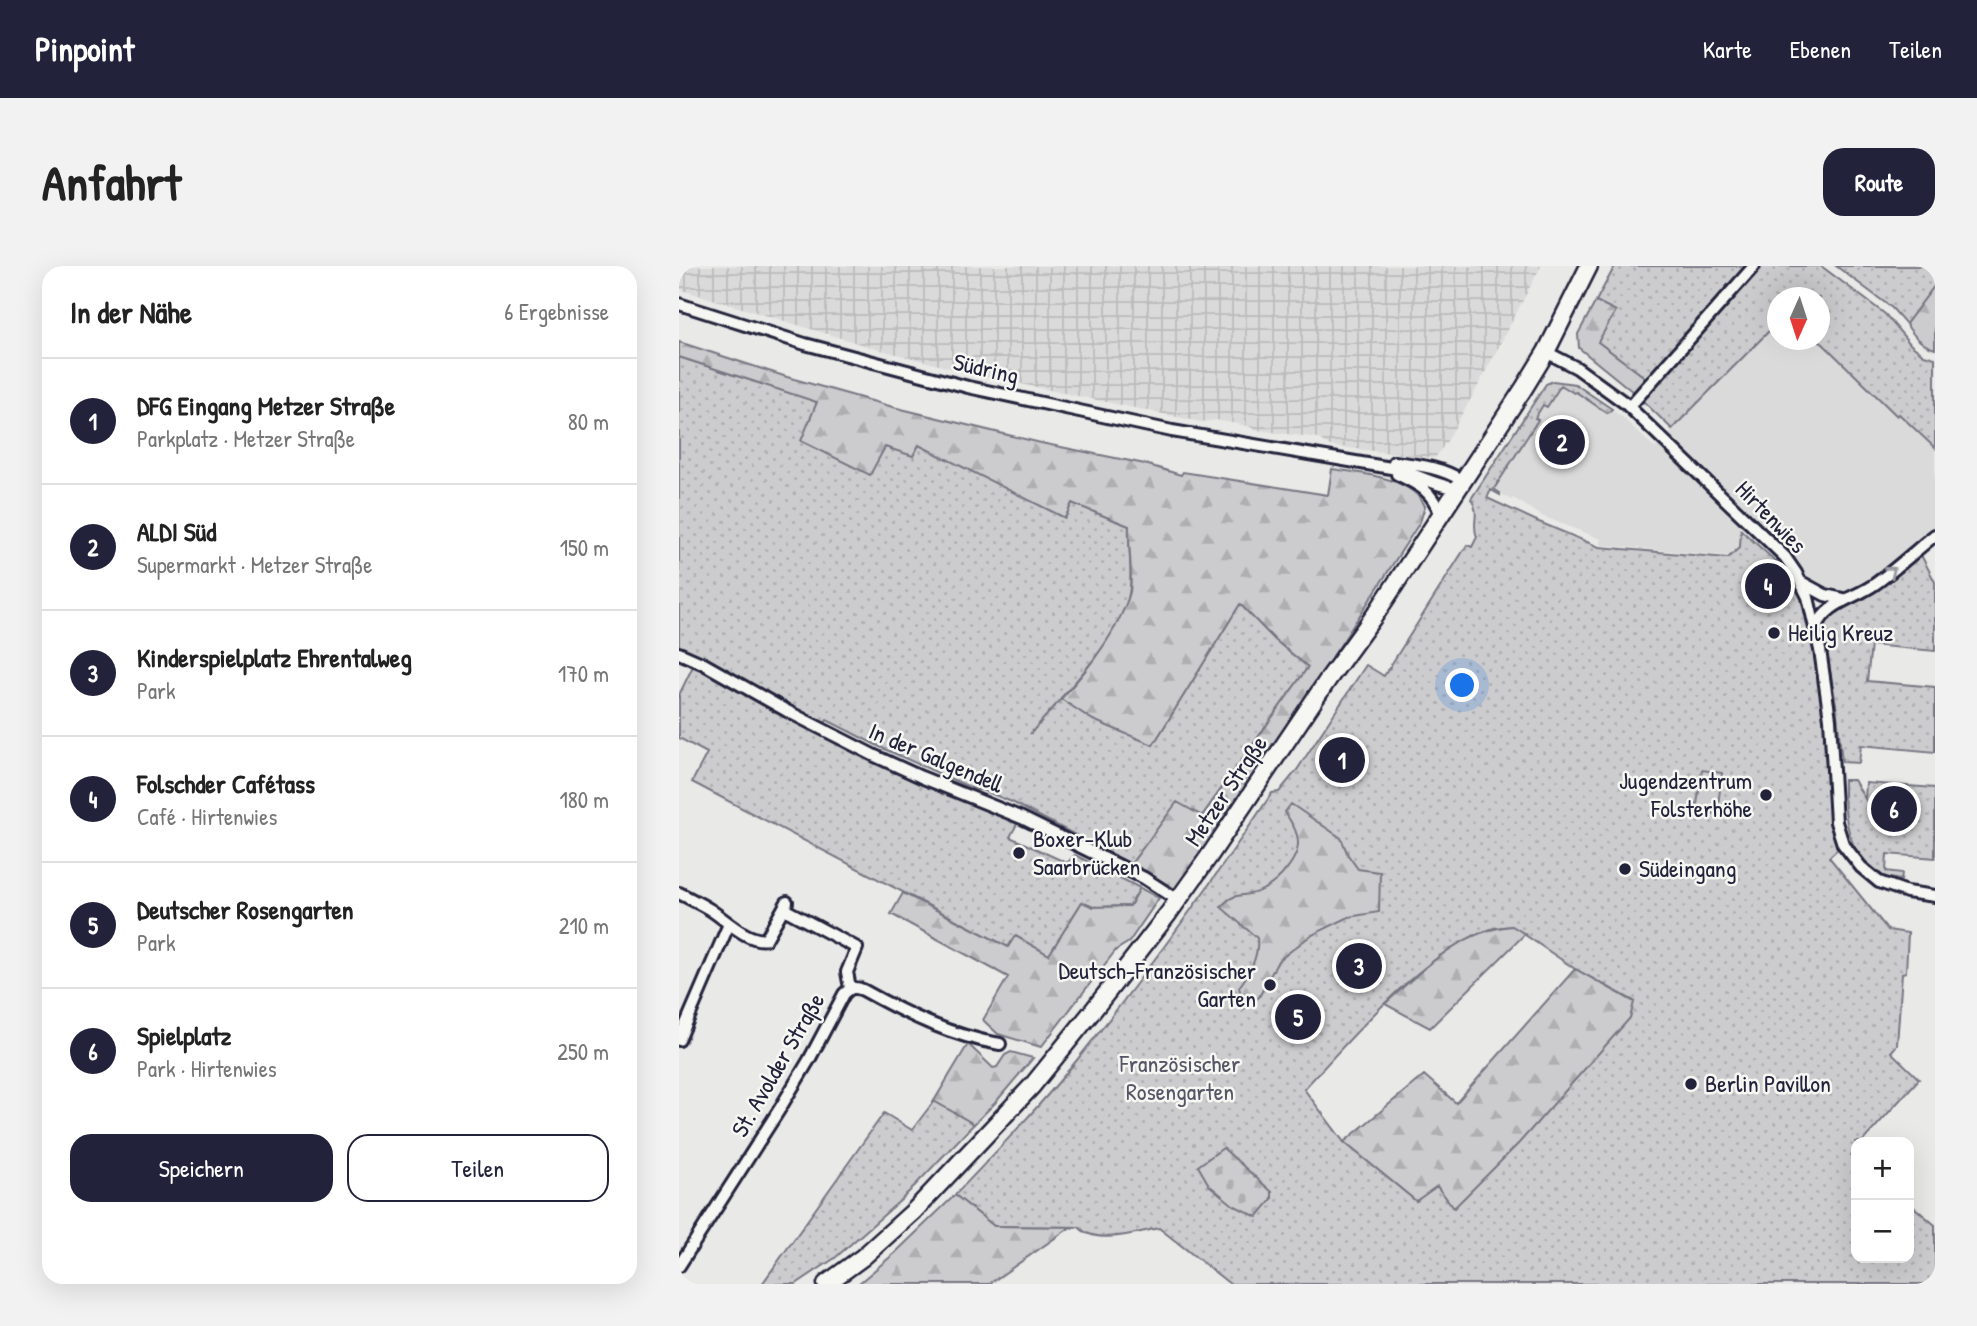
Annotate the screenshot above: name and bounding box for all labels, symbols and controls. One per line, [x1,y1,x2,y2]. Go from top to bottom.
text: Pinpoint [35,27,134,71]
text: Karte [1703,33,1752,65]
text: Ebenen [1790,33,1851,65]
text: Teilen [1889,33,1942,65]
button: Route [1823,148,1935,216]
text: Anfahrt [42,149,181,215]
north arrow [1767,287,1830,350]
text: In der Nähe [70,292,192,332]
text: 6 Ergebnisse [504,296,609,327]
street label: Südring [950,345,1022,391]
text: DFG Eingang Metzer Straße [137,388,395,423]
text: 1 [89,406,97,437]
text: 80 m [568,406,609,437]
pin: 2 [1539,416,1585,468]
text: Parkplatz · Metzer Straße [137,423,355,454]
street label: Hirtenwies [1729,473,1814,560]
text: ALDI Süd [137,514,216,549]
text: 2 [88,532,98,563]
text: 150 m [560,532,609,563]
text: Supermarkt · Metzer Straße [137,549,372,580]
pin: 4 [1745,560,1791,612]
one-way arrow [1884,566,1896,579]
place label: Heilig Kreuz [1788,616,1893,648]
marker: Heilig Kreuz [1766,625,1782,641]
text: Kinderspielplatz Ehrentalweg [137,640,412,675]
text: 3 [88,658,98,689]
text: 170 m [558,658,609,689]
your location [1445,668,1479,702]
text: Park [137,675,175,706]
street label: In der Galgendell [864,714,1009,800]
street label: Metzer Straße [1176,729,1274,852]
pin: 1 [1319,734,1365,786]
place label: Jugendzentrum Folsterhöhe [1619,764,1752,824]
text: Folschder Cafétass [137,766,315,801]
pin: 6 [1871,783,1917,835]
text: 4 [89,784,97,815]
text: 180 m [559,784,609,815]
marker: Jugendzentrum Folsterhöhe [1758,787,1774,803]
text: Café · Hirtenwies [137,801,277,832]
place label: Boxer-Klub Saarbrücken [1033,822,1140,882]
marker: Boxer-Klub Saarbrücken [1011,845,1027,861]
place label: Südeingang [1639,852,1736,884]
marker: Südeingang [1617,861,1633,877]
text: Deutscher Rosengarten [137,892,354,927]
text: 5 [88,910,98,941]
text: 210 m [559,910,609,941]
text: Park [137,927,175,958]
pin: 3 [1336,940,1382,992]
place label: Deutsch-Französischer Garten [1058,954,1256,1014]
marker: Deutsch-Französischer Garten [1262,977,1278,993]
street label: St. Avolder Straße [723,986,831,1142]
pin: 5 [1275,991,1321,1043]
text: Spielplatz [137,1018,231,1053]
text: 6 [88,1036,98,1067]
text: 250 m [557,1036,609,1067]
park label: Französischer Rosengarten [1119,1047,1240,1107]
text: Park · Hirtenwies [137,1053,277,1084]
place label: Berlin Pavillon [1705,1067,1831,1099]
marker: Berlin Pavillon [1683,1076,1699,1092]
button: Speichern [70,1134,333,1202]
button: Teilen [347,1134,609,1202]
map controls [1851,1137,1914,1263]
button: + [1851,1137,1914,1200]
button: − [1851,1200,1914,1263]

